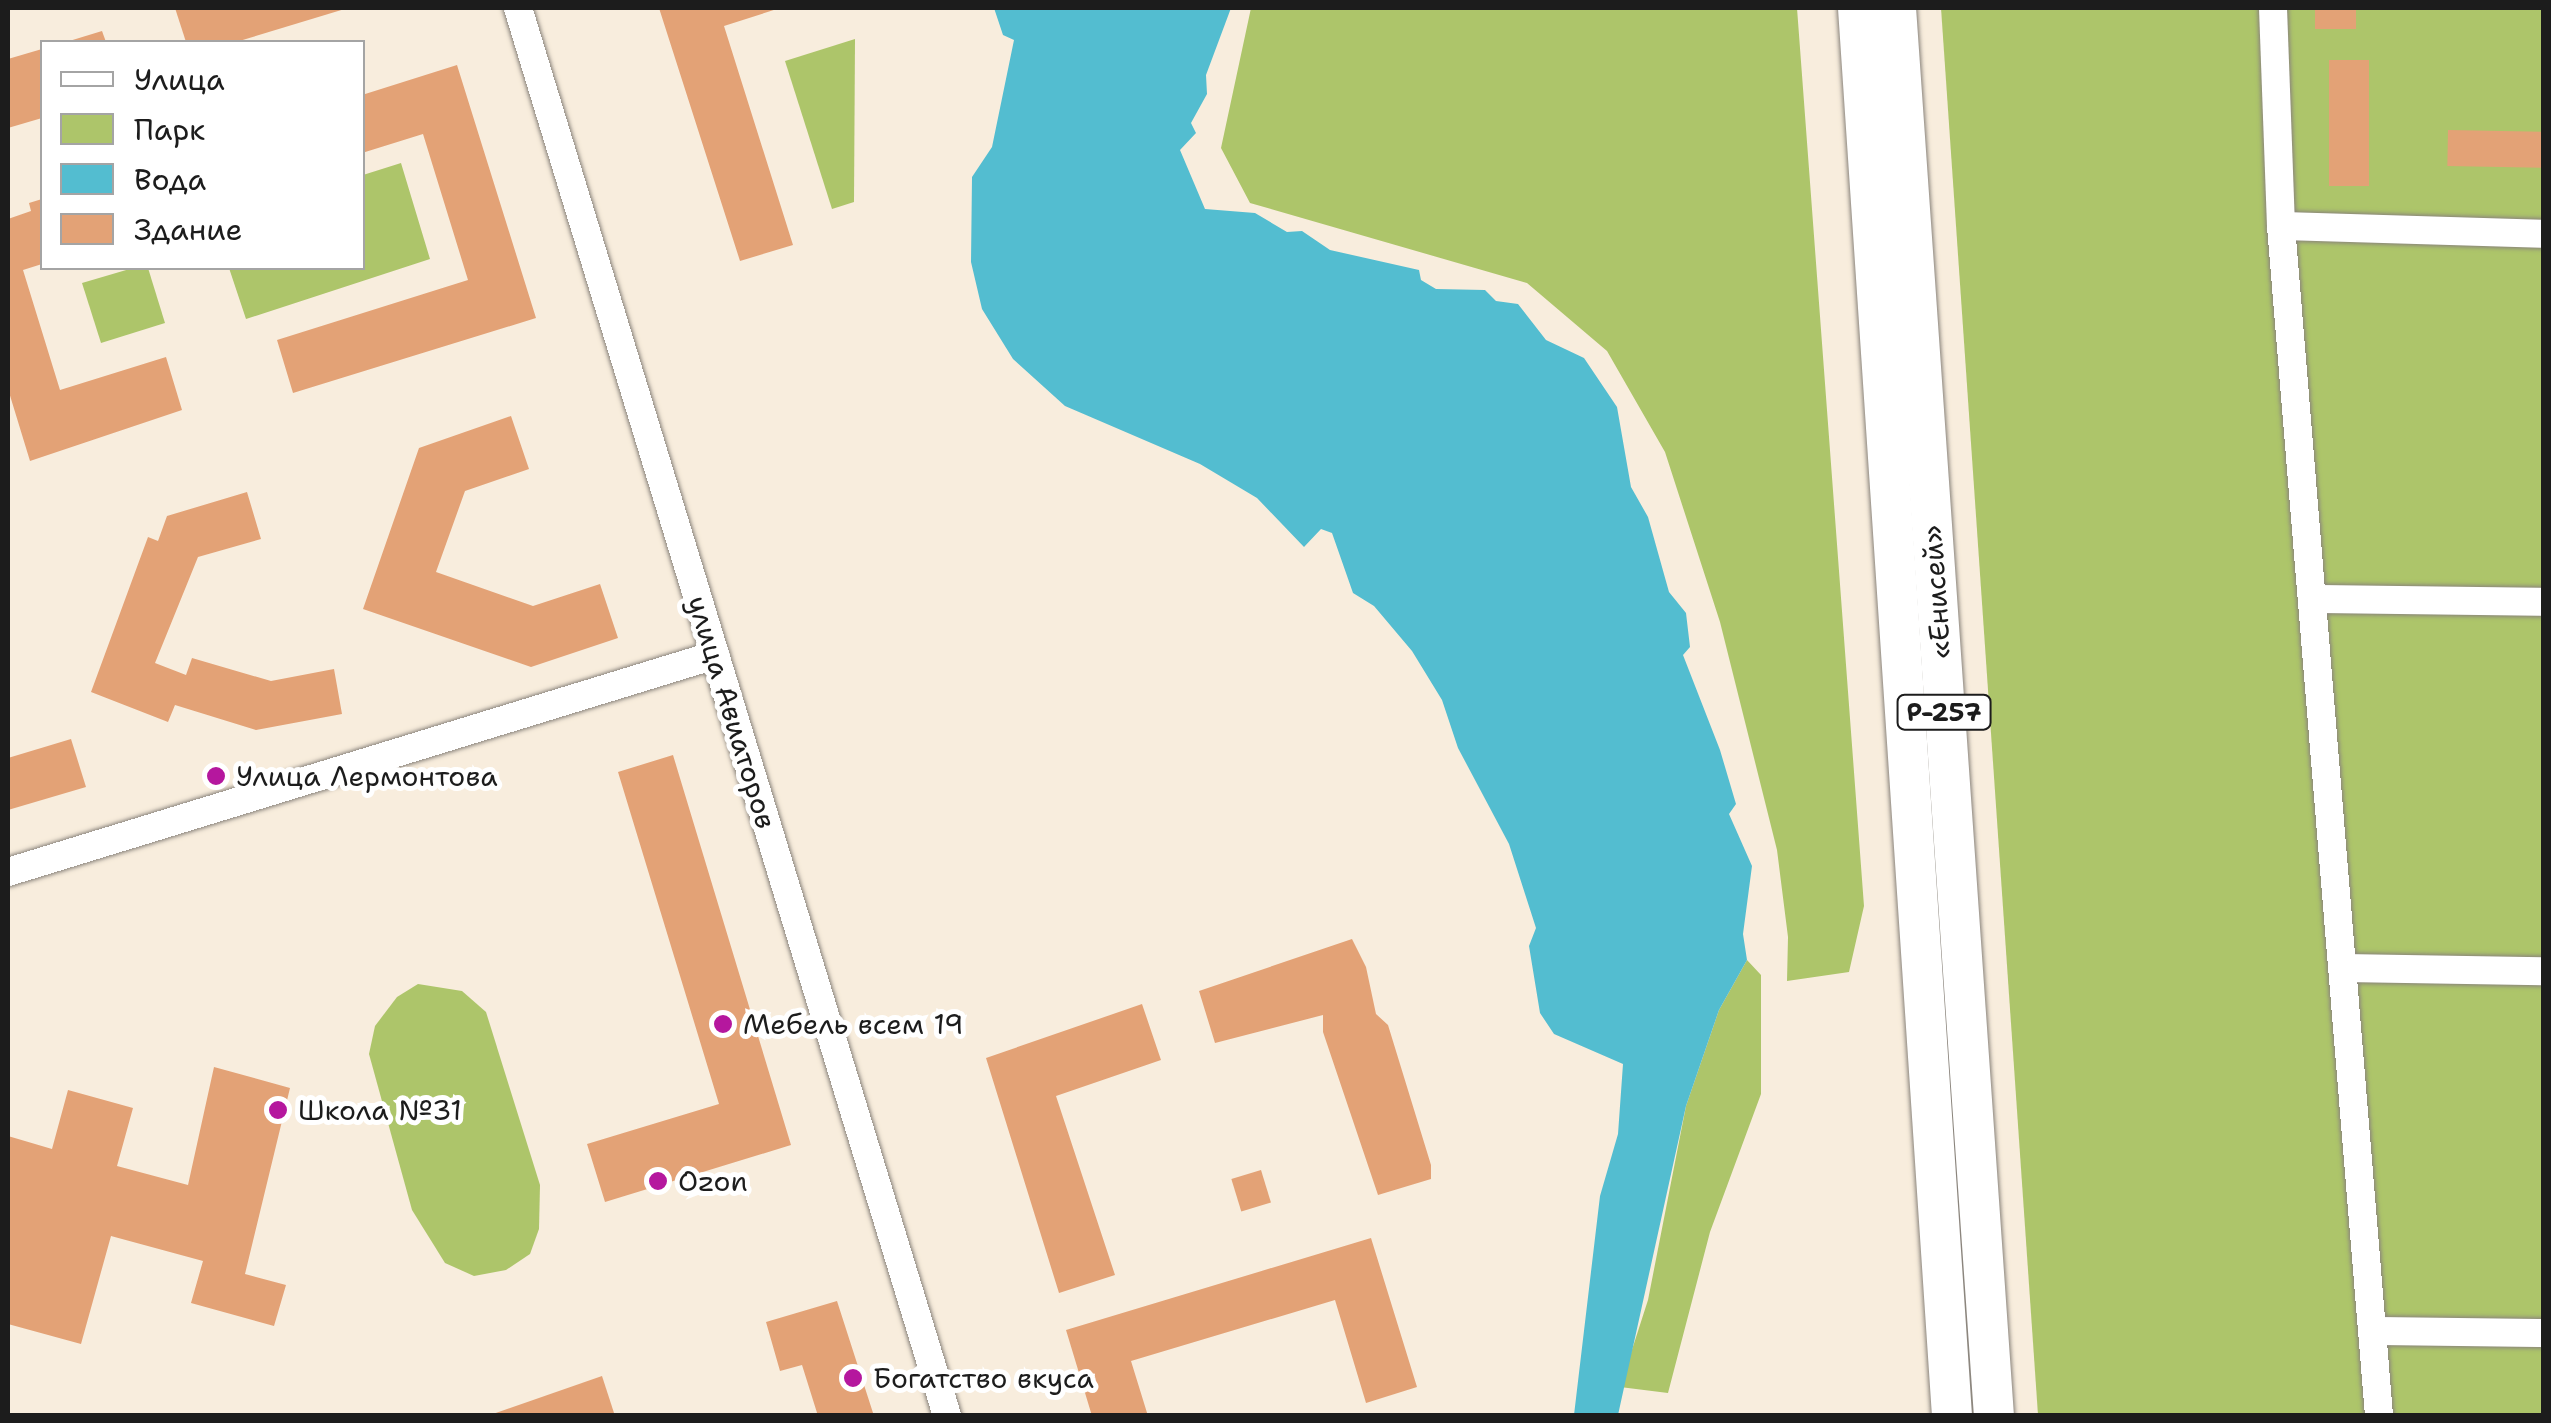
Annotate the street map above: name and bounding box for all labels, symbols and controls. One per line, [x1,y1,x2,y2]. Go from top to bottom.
legend [40,40,365,270]
text: Улица [134,59,225,100]
text: Парк [134,109,205,150]
text: Вода [134,159,206,200]
text: Здание [134,209,243,250]
street label: «Енисей» [1915,524,1957,660]
street label: улица Авиаторов [681,592,783,832]
road number: Р-257 [1896,692,1992,732]
place label: Улица Лермонтова [236,759,498,793]
marker: Улица Лермонтова [205,765,227,787]
place label: Мебель всем 19 [743,1007,964,1041]
marker: Мебель всем 19 [712,1013,734,1035]
place label: Школа №31 [298,1093,462,1127]
marker: Школа №31 [267,1099,289,1121]
place label: Ozon [678,1164,748,1198]
marker: Ozon [647,1170,669,1192]
place label: Богатство вкуса [873,1361,1094,1395]
marker: Богатство вкуса [842,1367,864,1389]

